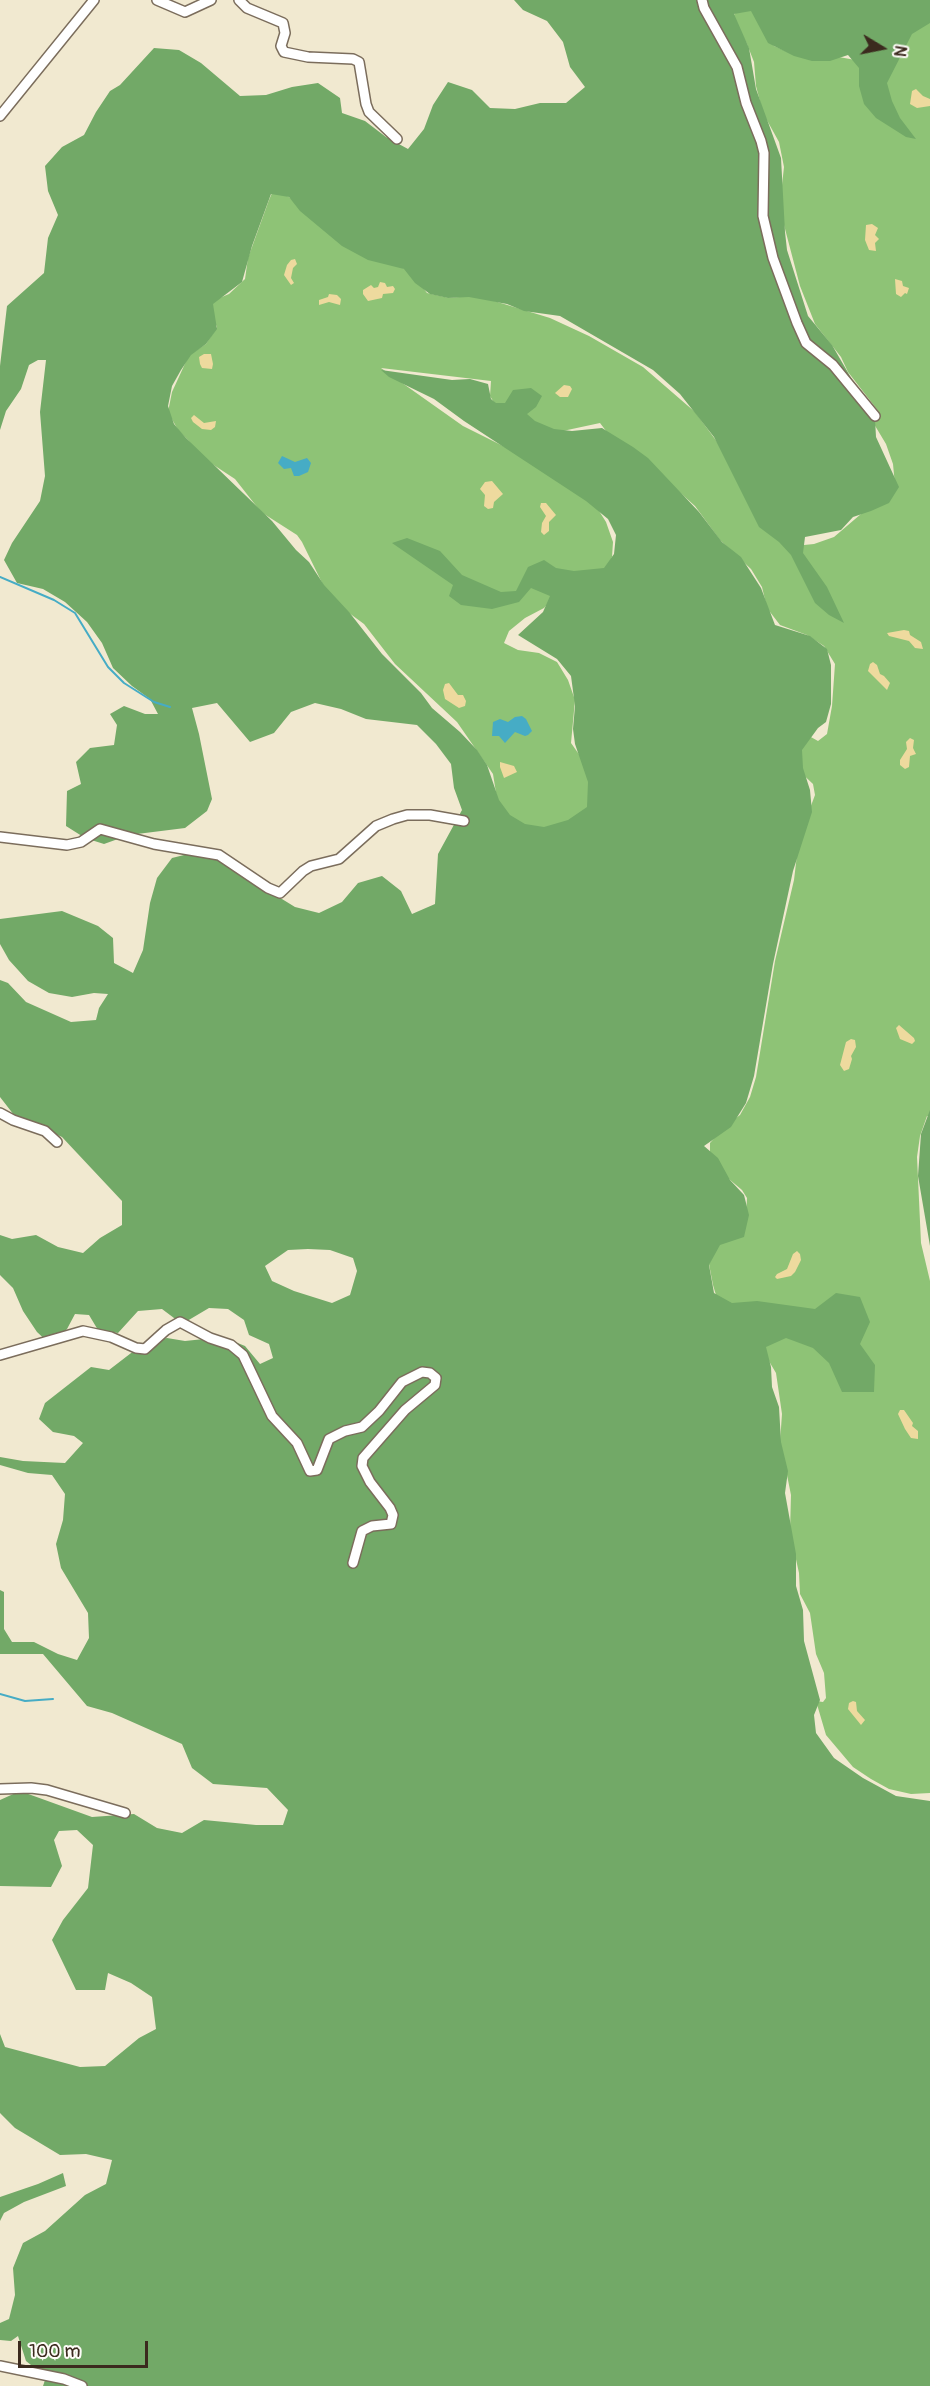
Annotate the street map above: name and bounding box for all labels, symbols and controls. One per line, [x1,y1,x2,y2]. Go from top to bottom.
north arrow [852,18,912,78]
text: N [889,44,911,58]
scale bar [21,2329,152,2367]
text: 100 m [29,2340,81,2363]

